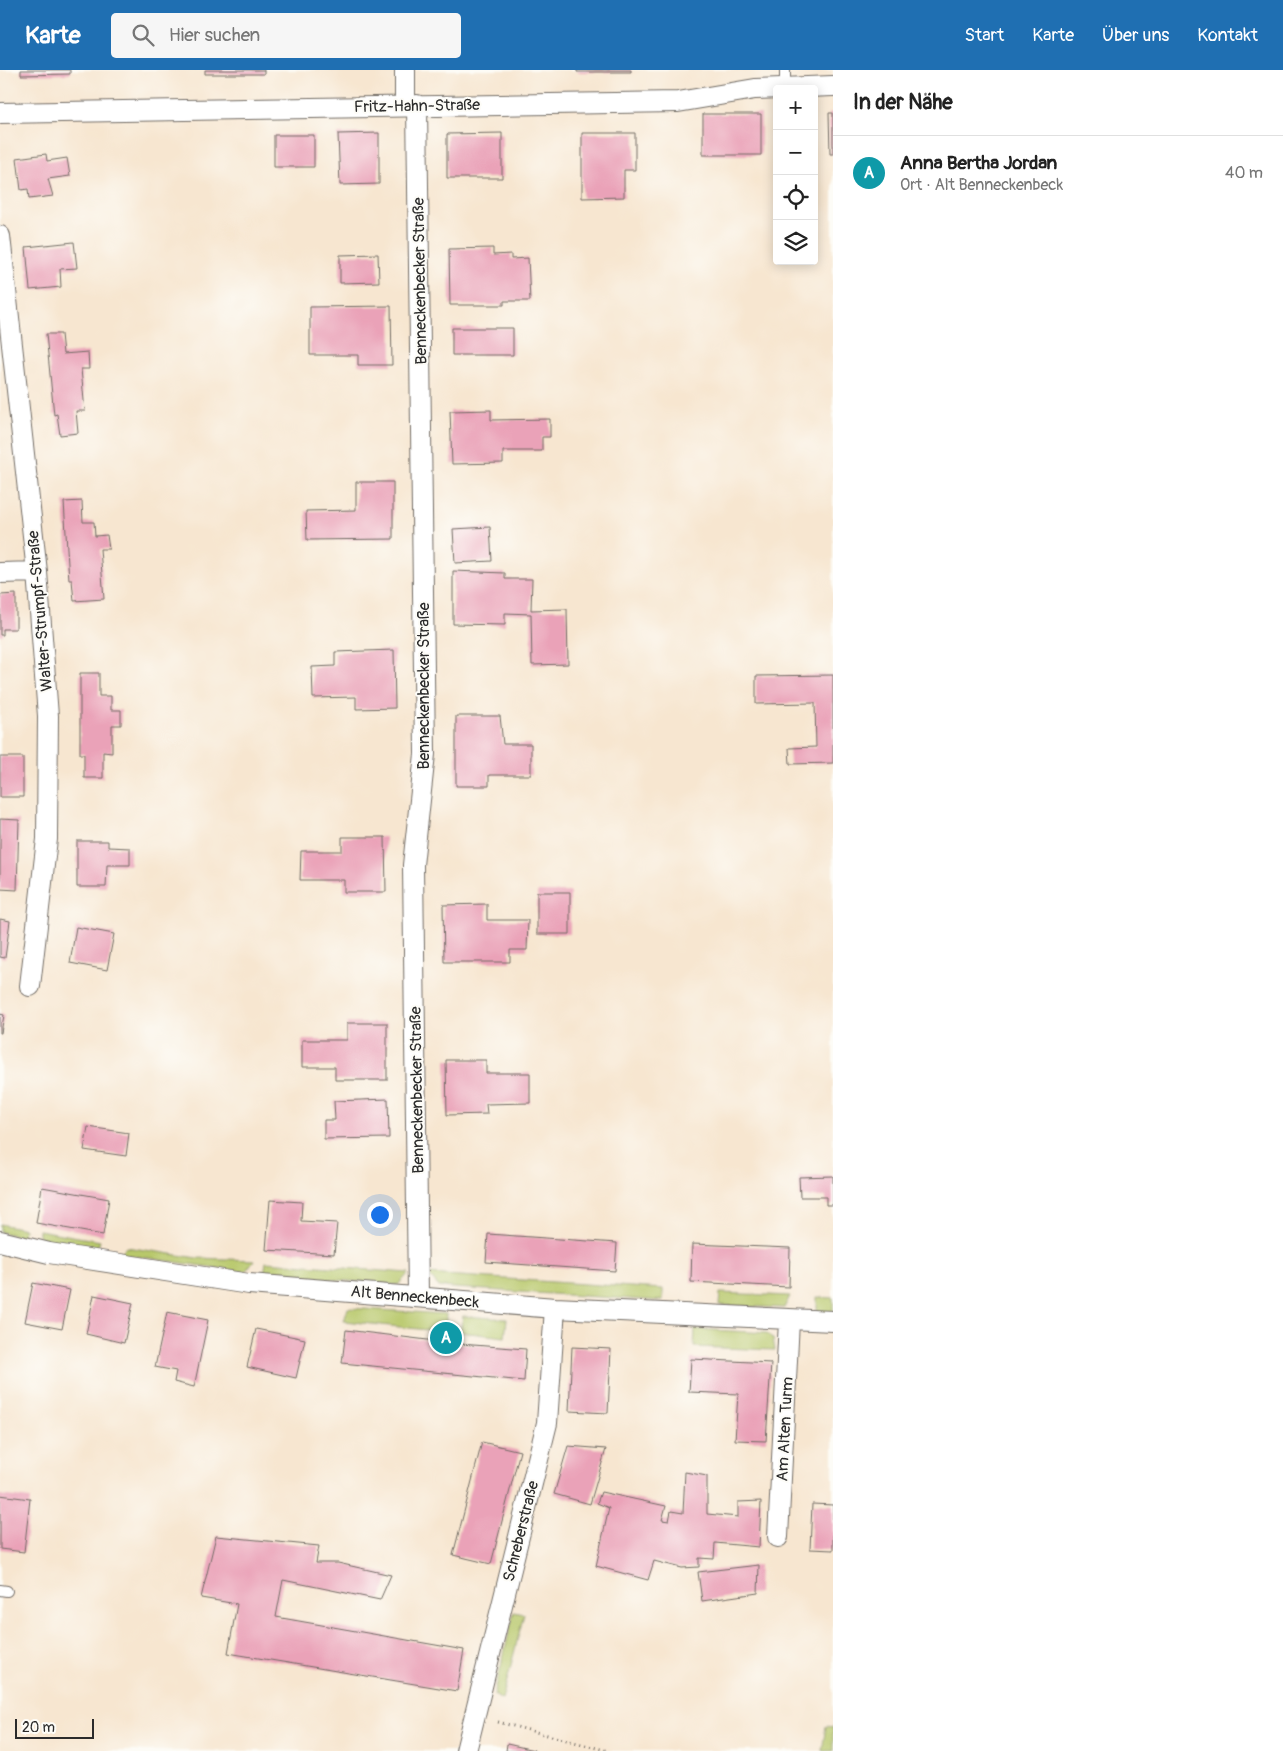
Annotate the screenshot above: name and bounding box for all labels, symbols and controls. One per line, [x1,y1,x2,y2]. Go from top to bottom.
search box [111,13,461,58]
text: Karte [25,21,81,50]
icon: search [129,21,157,49]
text: Hier suchen [169,23,260,47]
text: Start [964,24,1004,47]
text: Karte [1032,24,1074,47]
text: Über uns [1102,24,1169,47]
text: Kontakt [1197,24,1258,47]
map controls [773,85,818,265]
button: + [773,85,818,130]
text: In der Nähe [853,89,953,116]
street label: Fritz-Hahn-Straße [354,95,480,117]
button: − [773,130,818,175]
text: Anna Bertha Jordan [900,151,1057,175]
text: A [864,163,874,183]
text: 40 m [1225,163,1263,183]
button: locate [773,175,818,220]
text: Ort · Alt Benneckenbeck [900,175,1063,195]
street label: Benneckenbecker Straße [409,197,431,365]
button: layers [773,220,818,265]
street label: Walter-Strumpf-Straße [23,530,57,692]
street label: Benneckenbecker Straße [414,602,434,770]
street label: Benneckenbecker Straße [406,1006,428,1174]
your location [367,1202,393,1228]
street label: Alt Benneckenbeck [350,1281,480,1313]
pin: A [430,1319,462,1357]
street label: Am Alten Turm [772,1376,798,1482]
street label: Schreberstraße [499,1479,543,1584]
scale bar [15,1716,94,1739]
text: 20 m [22,1719,55,1736]

